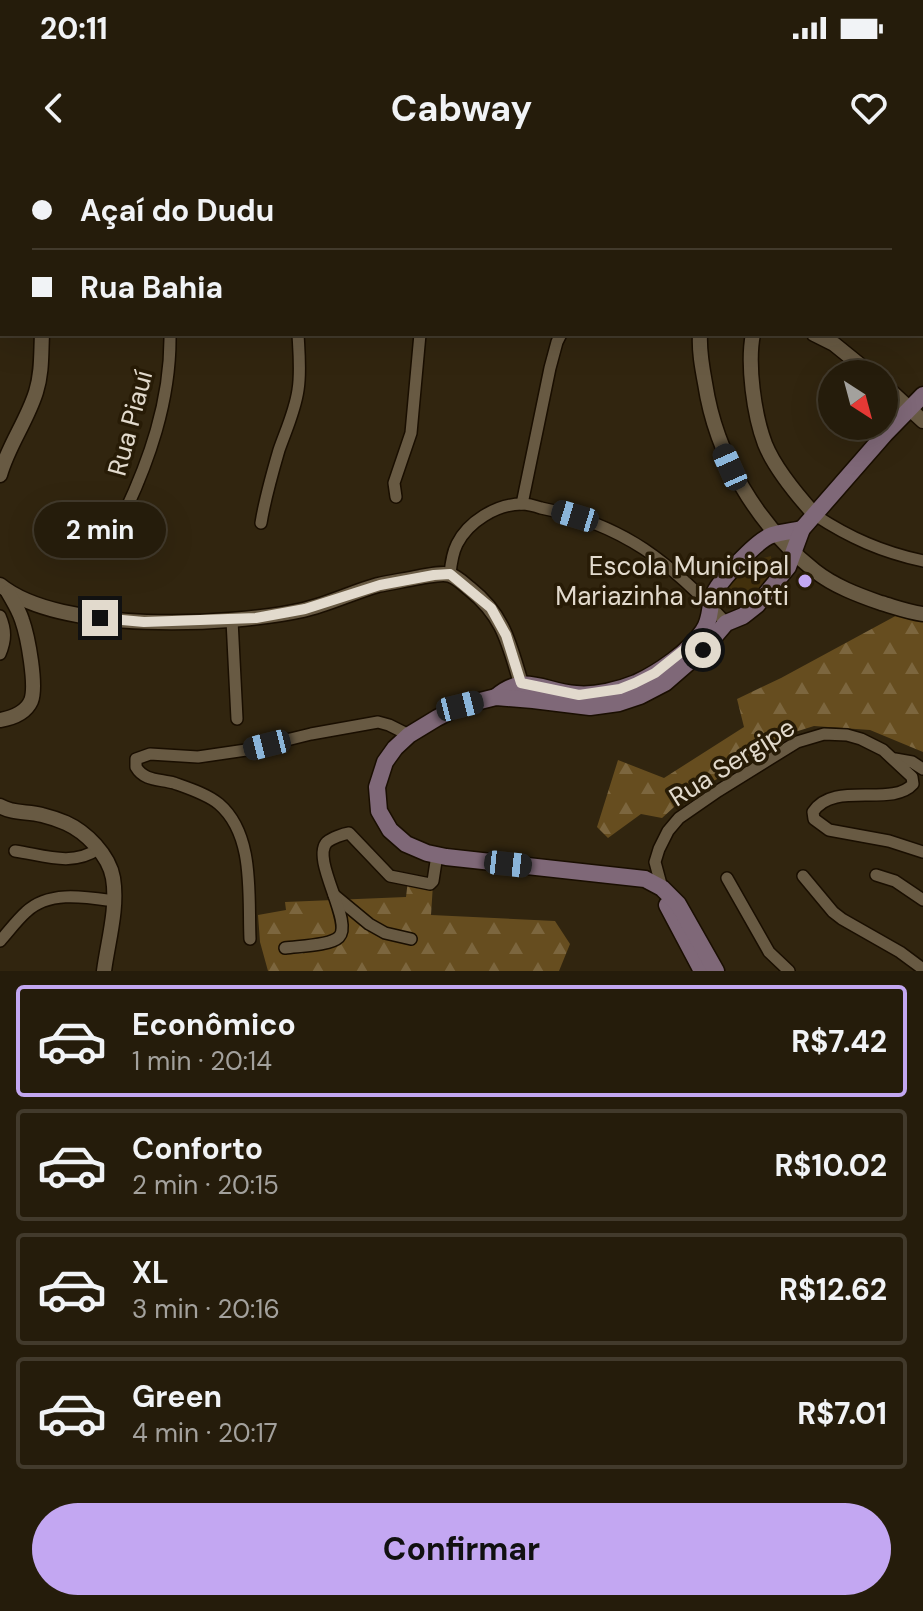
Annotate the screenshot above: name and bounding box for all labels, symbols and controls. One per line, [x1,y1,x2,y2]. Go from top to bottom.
text: 20:11 [40,9,108,48]
text: Cabway [391,85,532,132]
icon: back [32,86,76,130]
icon: heart [847,86,891,130]
text: Açaí do Dudu [80,191,274,230]
text: Rua Bahia [80,268,223,307]
north arrow [818,360,898,440]
map controls [818,360,898,440]
street label: Rua Piauí [100,366,160,479]
car [709,440,751,494]
car [549,498,601,534]
callout: 2 min [34,502,166,558]
text: 2 min [66,513,134,547]
place label: Escola Municipal Mariazinha Jannotti [555,549,789,613]
marker: Escola Municipal Mariazinha Jannotti [796,572,814,590]
route end [82,600,118,636]
route start [685,632,721,668]
car [434,689,486,723]
street label: Rua Sergipe [663,710,801,814]
car [241,728,293,762]
car [483,850,533,878]
icon: car [36,1005,108,1077]
text: Econômico [132,1005,296,1044]
text: R$7.42 [791,1022,887,1061]
text: 1 min · 20:14 [132,1044,272,1078]
icon: car [36,1129,108,1201]
text: Conforto [132,1129,263,1168]
text: R$10.02 [774,1146,887,1185]
text: 2 min · 20:15 [132,1168,279,1202]
icon: car [36,1253,108,1325]
text: XL [132,1253,169,1292]
text: R$12.62 [779,1270,887,1309]
text: 3 min · 20:16 [132,1292,280,1326]
icon: car [36,1377,108,1449]
text: Green [132,1377,222,1416]
text: R$7.01 [797,1394,887,1433]
text: 4 min · 20:17 [132,1416,278,1450]
button: Confirmar [32,1503,891,1595]

